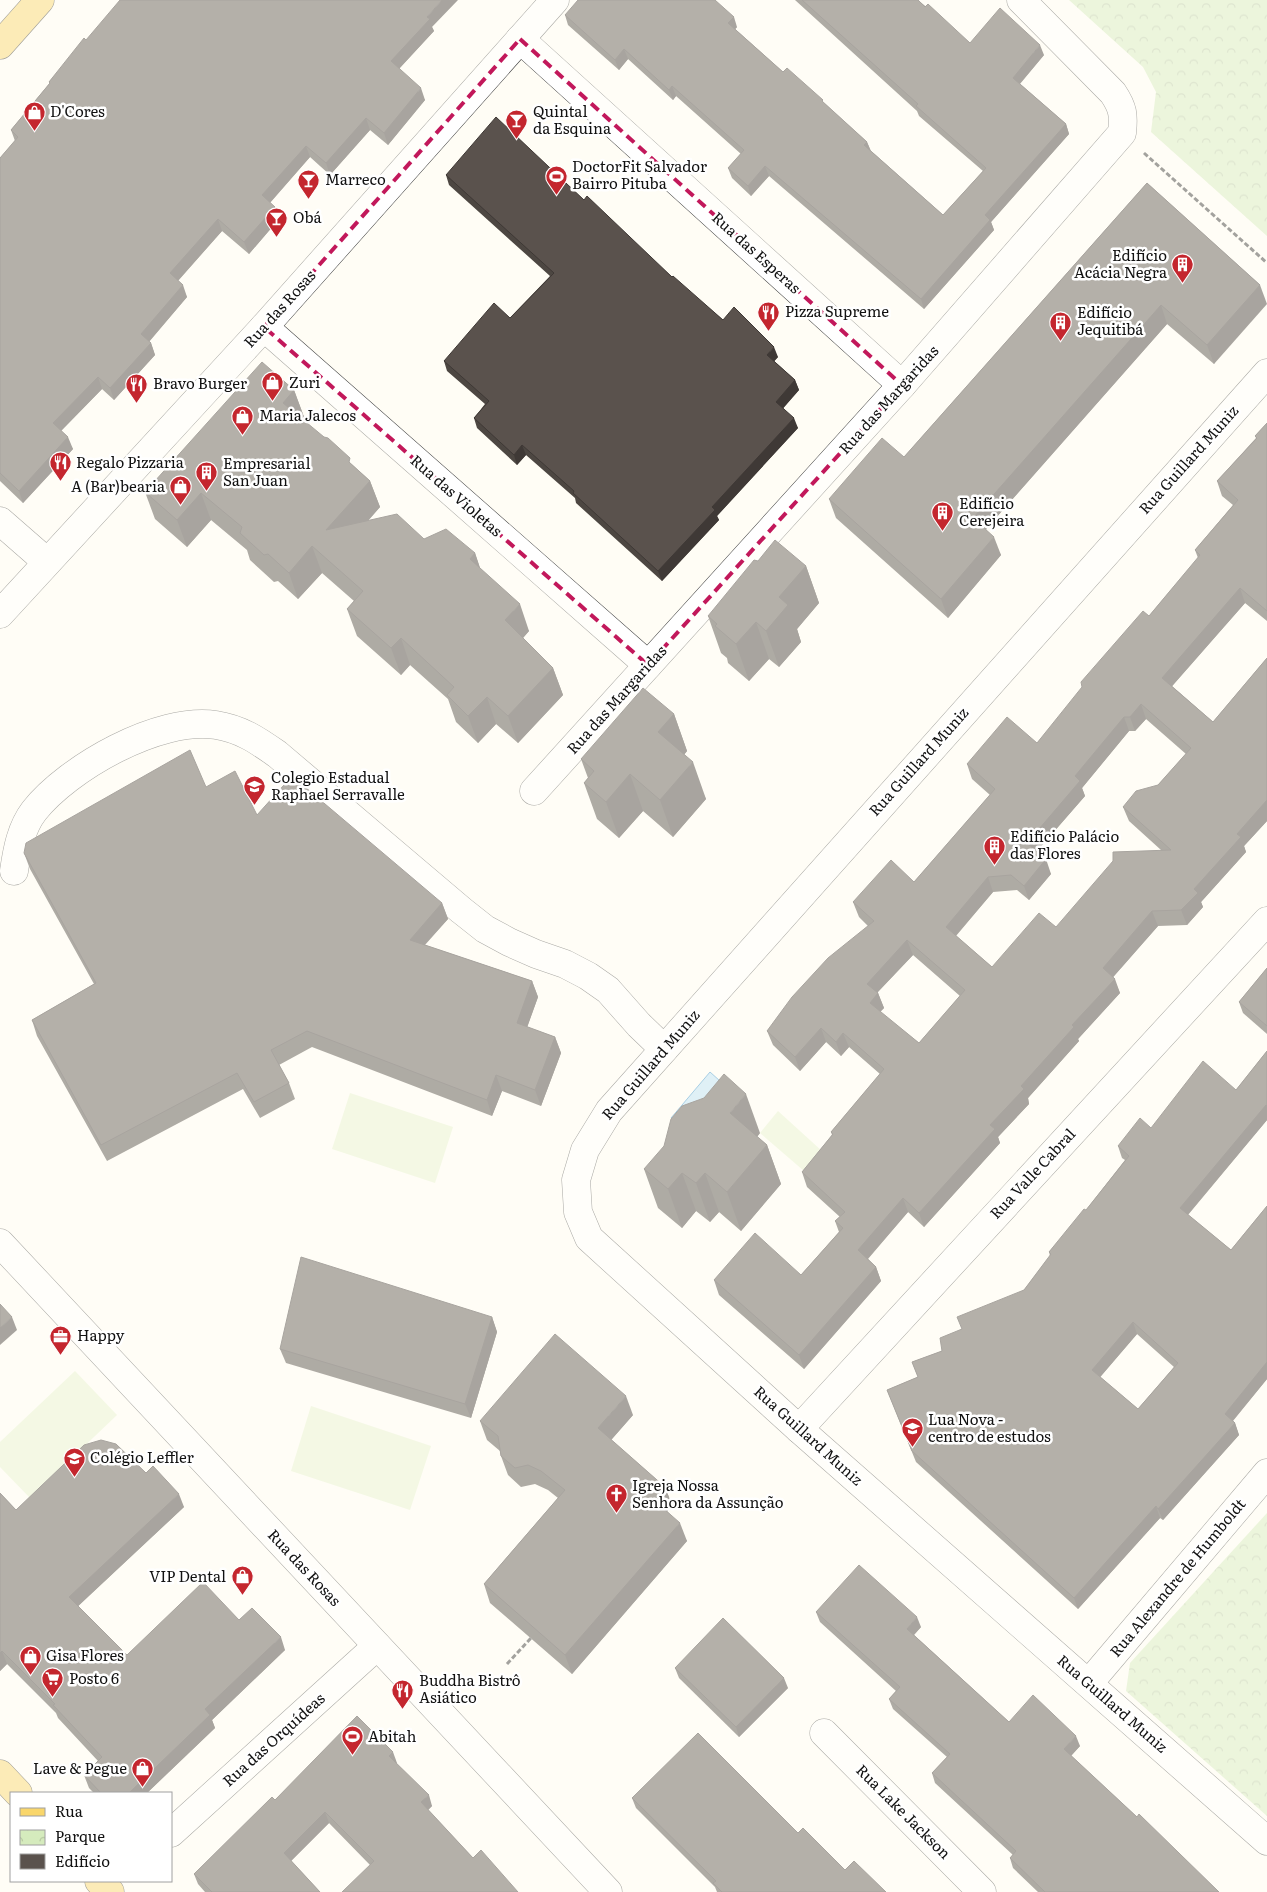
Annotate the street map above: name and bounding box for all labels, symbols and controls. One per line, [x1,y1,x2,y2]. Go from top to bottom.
place label: D'Cores [50,99,105,122]
place label: Quintal da Esquina [533,99,612,139]
shop icon: D'Cores [22,100,46,131]
bar icon: Quintal da Esquina [505,109,529,140]
place label: DoctorFit Salvador Bairro Pituba [572,154,707,194]
sports icon: DoctorFit Salvador Bairro Pituba [544,164,568,195]
place label: Marreco [325,167,386,190]
bar icon: Marreco [297,168,321,199]
place label: Obá [293,205,323,228]
bar icon: Obá [265,206,289,237]
street label: Rua das Esperas [707,206,807,298]
place label: Edifício Acácia Negra [1074,243,1168,283]
building icon: Edifício Acácia Negra [1171,253,1195,284]
street label: Rua das Rosas [237,264,320,352]
place label: Pizza Supreme [785,299,889,322]
restaurant icon: Pizza Supreme [757,300,781,331]
place label: Edifício Jequitibá [1077,300,1144,340]
building icon: Edifício Jequitibá [1049,310,1073,341]
street label: Rua das Margaridas [833,339,943,459]
place label: Zuri [289,370,320,393]
place label: Bravo Burger [153,371,247,394]
shop icon: Zuri [261,371,285,402]
restaurant icon: Bravo Burger [125,372,149,403]
street label: Rua Guillard Muniz [1133,399,1243,519]
place label: Maria Jalecos [259,403,356,426]
shop icon: Maria Jalecos [231,404,255,435]
street label: Rua das Violetas [406,448,508,541]
place label: Regalo Pizzaria [76,450,185,473]
restaurant icon: Regalo Pizzaria [48,451,72,482]
place label: Empresarial San Juan [223,451,310,491]
building icon: Empresarial San Juan [195,461,219,492]
place label: A (Bar)bearia [71,474,166,497]
shop icon: A (Bar)bearia [169,475,193,506]
place label: Edifício Cerejeira [959,491,1025,531]
building icon: Edifício Cerejeira [931,501,955,532]
street label: Rua das Margaridas [561,639,671,759]
street label: Rua Guillard Muniz [863,701,973,821]
place label: Colegio Estadual Raphael Serravalle [271,765,405,805]
school or university icon: Colegio Estadual Raphael Serravalle [243,775,267,806]
place label: Edifício Palácio das Flores [1010,824,1120,864]
building icon: Edifício Palácio das Flores [982,834,1006,865]
street label: Rua Guillard Muniz [595,1004,704,1124]
street label: Rua Valle Cabral [984,1122,1080,1224]
place label: Happy [77,1323,125,1346]
office icon: Happy [49,1324,73,1355]
street label: Rua Guillard Muniz [749,1380,869,1490]
place label: Lua Nova - centro de estudos [928,1407,1051,1447]
school or university icon: Lua Nova - centro de estudos [900,1417,924,1448]
place label: Colégio Leffler [90,1445,194,1468]
school or university icon: Colégio Leffler [62,1446,86,1477]
place label: Igreja Nossa Senhora da Assunção [632,1473,784,1513]
church icon: Igreja Nossa Senhora da Assunção [604,1483,628,1514]
street label: Rua Alexandre de Humboldt [1103,1493,1250,1661]
street label: Rua das Rosas [263,1523,347,1611]
place label: VIP Dental [149,1564,226,1587]
shop icon: VIP Dental [230,1565,254,1596]
place label: Gisa Flores [46,1643,124,1666]
shop icon: Gisa Flores [18,1644,42,1675]
street label: Rua Guillard Muniz [1053,1648,1173,1757]
place label: Posto 6 [69,1666,119,1689]
supermarket icon: Posto 6 [41,1667,65,1698]
place label: Buddha Bistrô Asiático [419,1668,521,1708]
restaurant icon: Buddha Bistrô Asiático [391,1678,415,1709]
street label: Rua das Orquídeas [217,1686,330,1791]
place label: Abitah [368,1724,416,1747]
sports icon: Abitah [340,1725,364,1756]
place label: Lave & Pegue [33,1756,127,1779]
shop icon: Lave & Pegue [131,1757,155,1788]
street label: Rua Lake Jackson [851,1758,957,1864]
legend [10,1792,172,1882]
text: Rua [55,1799,84,1822]
text: Parque [55,1824,105,1847]
text: Edifício [55,1849,110,1872]

